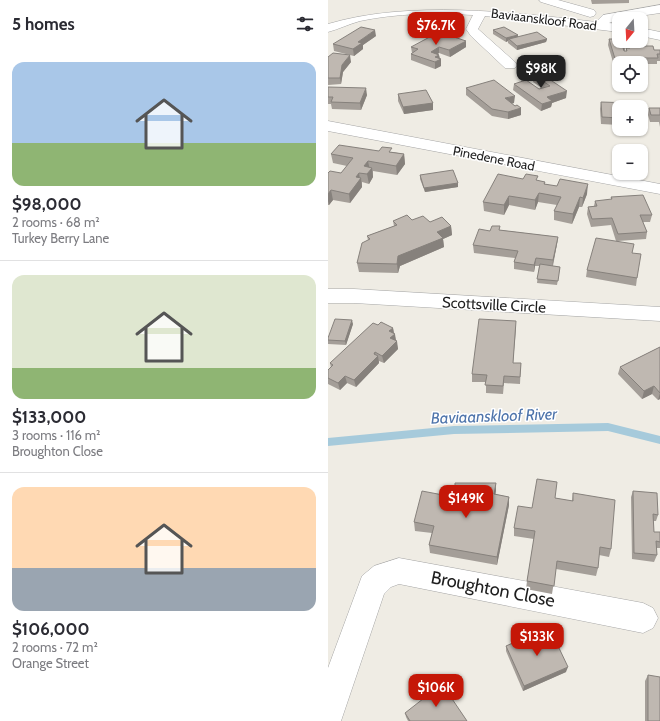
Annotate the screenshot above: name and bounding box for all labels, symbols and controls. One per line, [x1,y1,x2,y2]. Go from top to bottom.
street label: Baviaanskloof Road [490,5,598,33]
pin: $76.7K [403,12,469,46]
north arrow [612,12,648,48]
map controls [612,12,648,180]
icon: filters [294,13,316,35]
text: 5 homes [12,14,75,34]
text: $76.7K [417,17,455,33]
pin: $98K [517,55,565,89]
button: locate [612,56,648,92]
text: $98K [526,60,556,76]
icon: home [128,88,200,160]
button: + [612,100,648,136]
street label: Pinedene Road [452,142,536,174]
button: − [612,144,648,180]
text: $98,000 [12,194,81,214]
text: 2 rooms · 68 m² [12,214,100,230]
text: Turkey Berry Lane [12,230,109,246]
street label: Scottsville Circle [442,293,547,317]
icon: home [128,301,200,373]
water label: Baviaanskloof River [431,404,559,428]
text: $133,000 [12,407,86,427]
text: 3 rooms · 116 m² [12,427,100,443]
text: Broughton Close [12,443,103,459]
pin: $149K [438,485,494,519]
text: $149K [448,490,484,506]
icon: home [128,513,200,585]
street label: Broughton Close [429,566,557,612]
text: $106,000 [12,619,90,639]
pin: $133K [509,623,565,657]
text: $133K [520,628,554,644]
text: 2 rooms · 72 m² [12,639,98,655]
text: Orange Street [12,655,89,671]
pin: $106K [408,674,464,708]
text: $106K [418,679,454,695]

